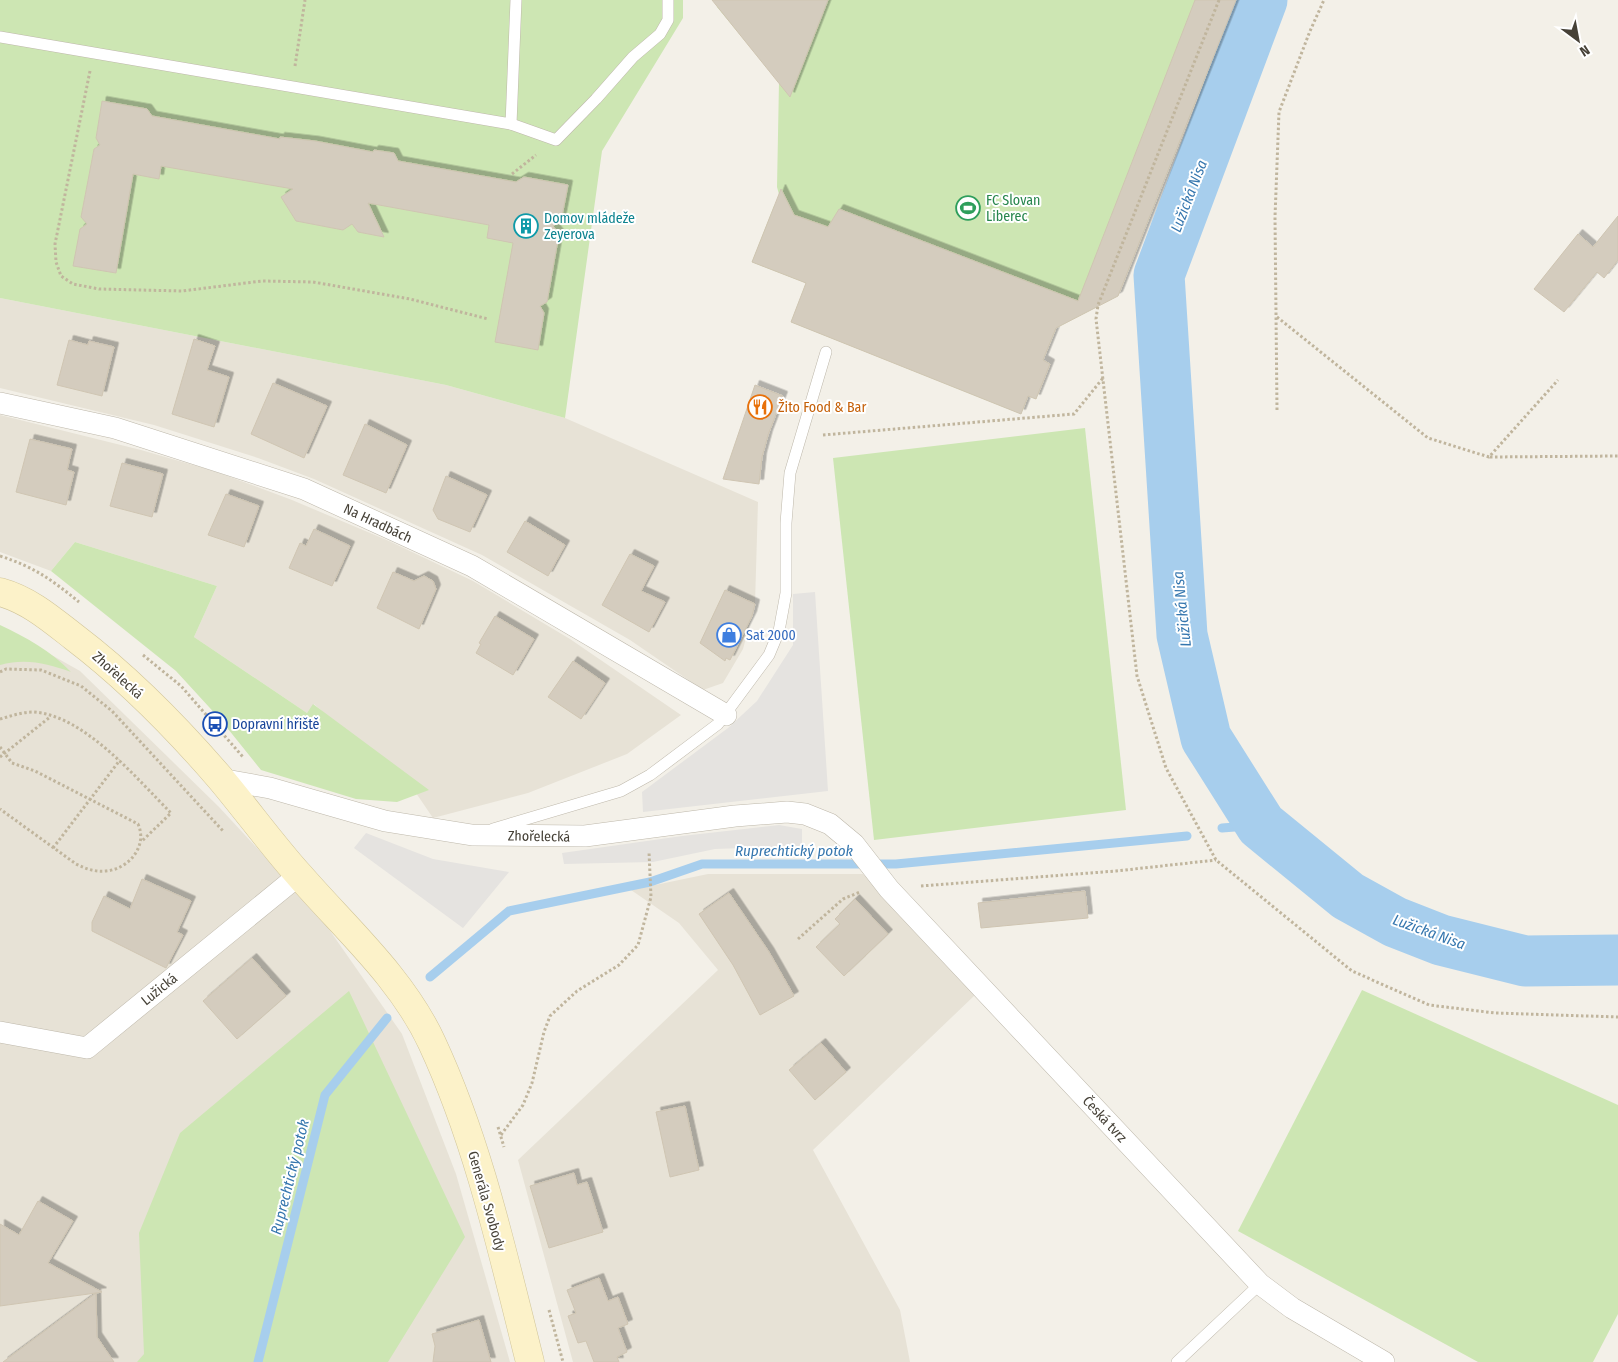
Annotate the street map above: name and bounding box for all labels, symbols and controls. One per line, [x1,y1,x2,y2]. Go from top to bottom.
north arrow [1553,15,1603,65]
text: N [1577,41,1593,60]
water label: Lužická Nisa [1167,157,1211,235]
place label: FC Slovan Liberec [986,192,1040,225]
sports icon: FC Slovan Liberec [955,195,981,221]
place label: Domov mládeže Zeyerova [544,210,635,243]
building icon: Domov mládeže Zeyerova [513,213,539,239]
restaurant icon: Žito Food & Bar [747,394,773,420]
place label: Žito Food & Bar [778,398,866,416]
street label: Na Hradbách [341,500,415,547]
water label: Lužická Nisa [1169,570,1195,648]
shop icon: Sat 2000 [716,622,742,648]
place label: Sat 2000 [746,627,796,644]
street label: Zhořelecká [89,648,147,703]
bus stop icon: Dopravní hřiště [202,711,228,737]
place label: Dopravní hřiště [232,716,320,733]
street label: Zhořelecká [508,827,571,846]
water label: Ruprechtický potok [735,842,854,860]
water label: Lužická Nisa [1390,911,1468,954]
street label: Lužická [138,970,181,1009]
street label: Česká tvrz [1079,1092,1131,1146]
water label: Ruprechtický potok [267,1117,313,1236]
street label: Generála Svobody [464,1149,509,1254]

